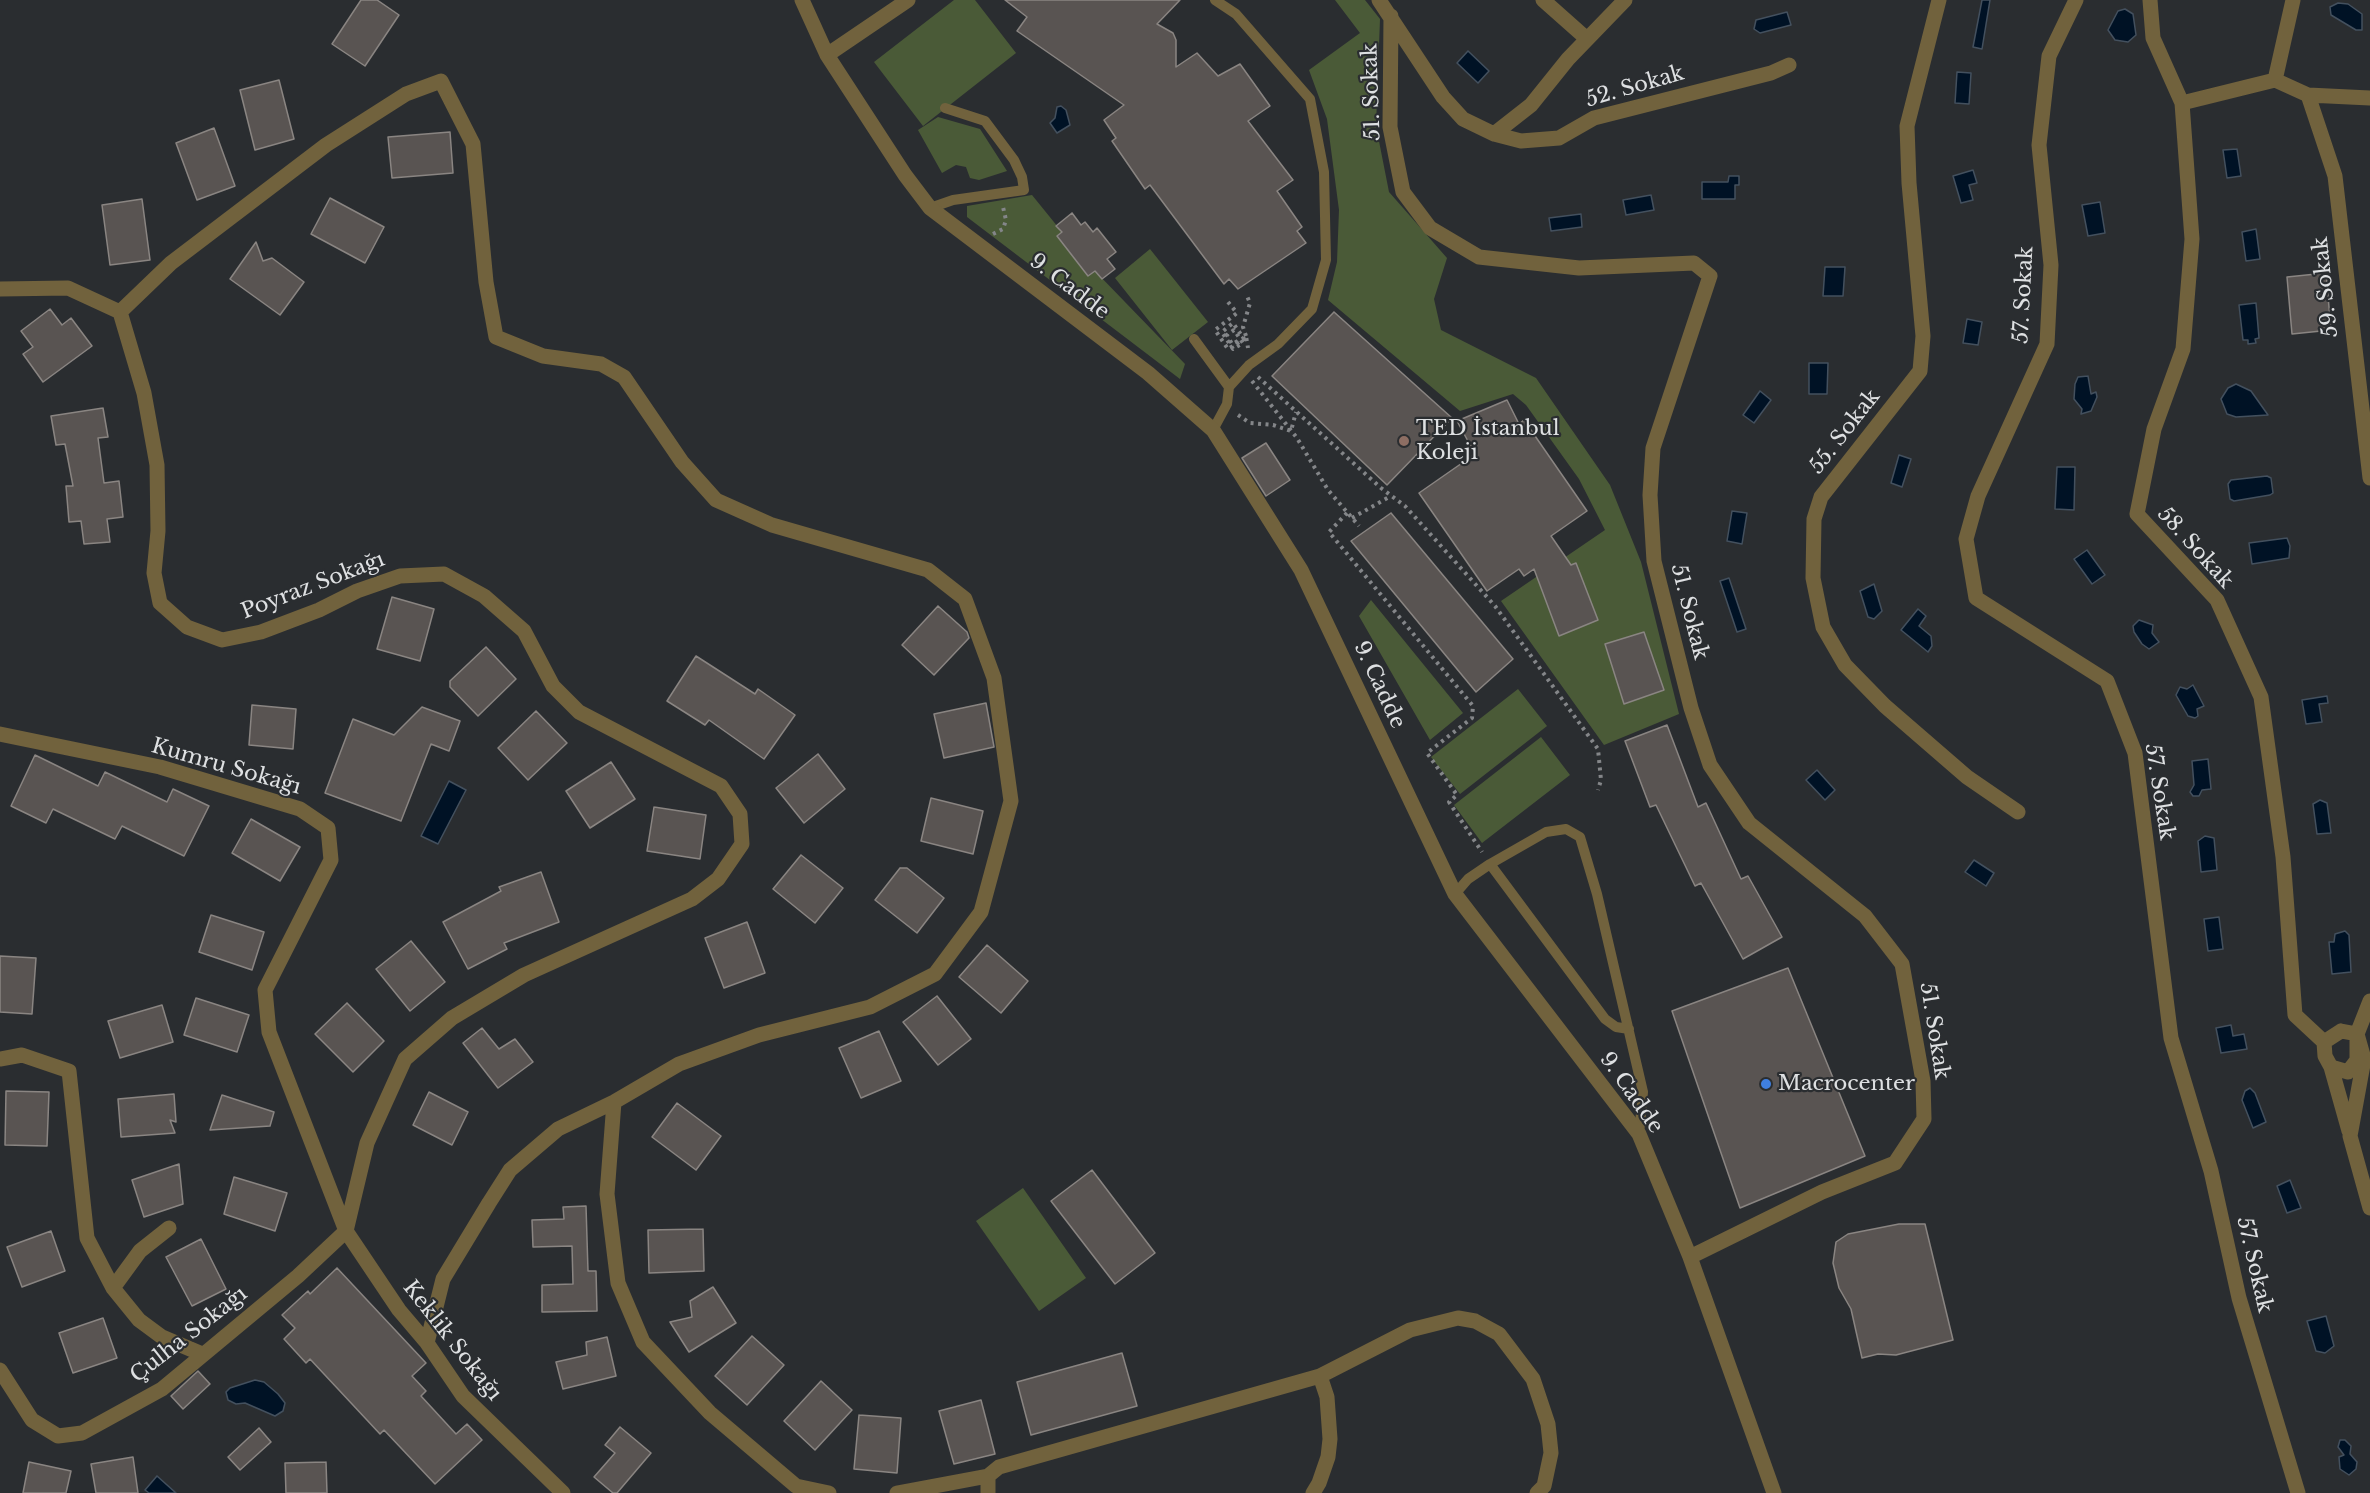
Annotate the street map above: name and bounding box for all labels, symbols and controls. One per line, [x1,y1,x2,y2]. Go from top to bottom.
street label: 51. Sokak [1358,43,1386,141]
street label: 52. Sokak [1583,61,1687,113]
street label: 59. Sokak [2308,235,2344,339]
street label: 57. Sokak [2009,246,2039,344]
street label: 9. Cadde [1024,249,1114,325]
street label: 55. Sokak [1804,385,1886,479]
place label: TED İstanbul Koleji [1416,416,1560,466]
marker: TED İstanbul Koleji [1397,434,1411,448]
street label: 58. Sokak [2152,502,2238,594]
street label: Poyraz Sokağı [238,547,388,625]
street label: 51. Sokak [1665,562,1713,662]
street label: 9. Cadde [1348,637,1410,733]
street label: Kumru Sokağı [148,734,304,800]
street label: 57. Sokak [2139,742,2179,842]
street label: 51. Sokak [1914,981,1954,1081]
street label: 9. Cadde [1594,1048,1668,1138]
place label: Macrocenter [1778,1071,1915,1097]
marker: Macrocenter [1759,1077,1773,1091]
street label: 57. Sokak [2231,1215,2277,1315]
street label: Keklik Sokağı [397,1276,507,1406]
street label: Çulha Sokağı [126,1282,252,1388]

